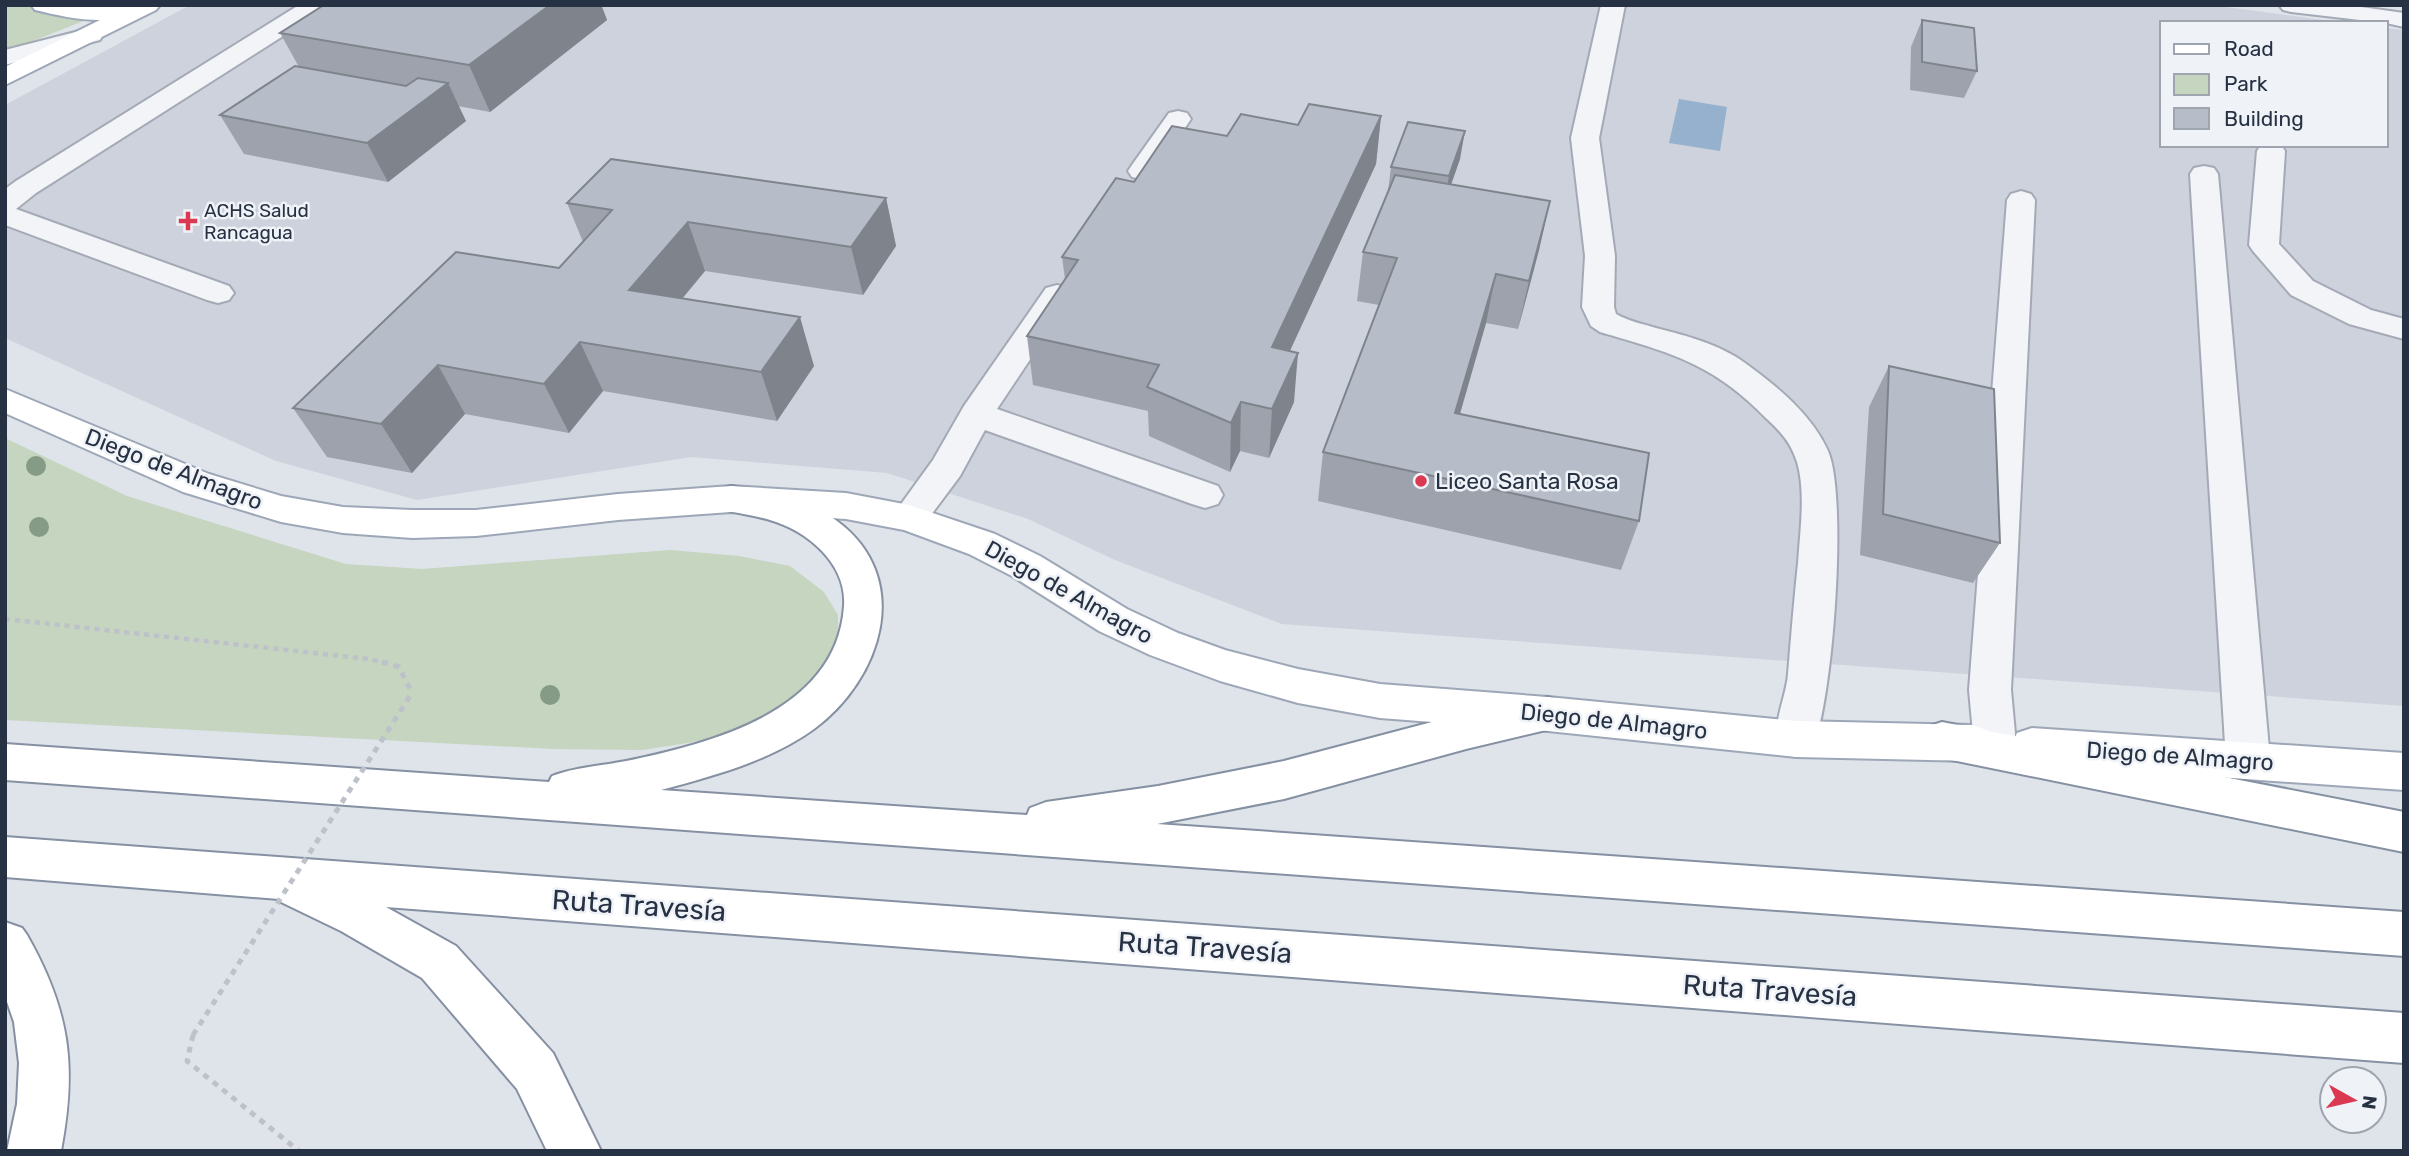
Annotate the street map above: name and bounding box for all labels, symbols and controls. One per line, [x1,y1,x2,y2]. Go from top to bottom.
legend [2160,21,2388,147]
text: Road [2224,36,2274,61]
text: Park [2224,71,2268,96]
text: Building [2224,106,2304,131]
place label: ACHS Salud Rancagua [204,199,309,244]
marker: ACHS Salud Rancagua [178,211,198,231]
street label: Diego de Almagro [81,422,267,516]
place label: Liceo Santa Rosa [1435,467,1619,495]
marker: Liceo Santa Rosa [1413,473,1429,489]
street label: Diego de Almagro [980,534,1158,650]
street label: Diego de Almagro [1519,697,1709,745]
street label: Diego de Almagro [2085,735,2275,777]
street label: Ruta Travesía [551,883,727,928]
street label: Ruta Travesía [1117,925,1293,970]
street label: Ruta Travesía [1682,968,1858,1013]
north arrow [2318,1065,2388,1135]
text: N [2357,1094,2382,1111]

